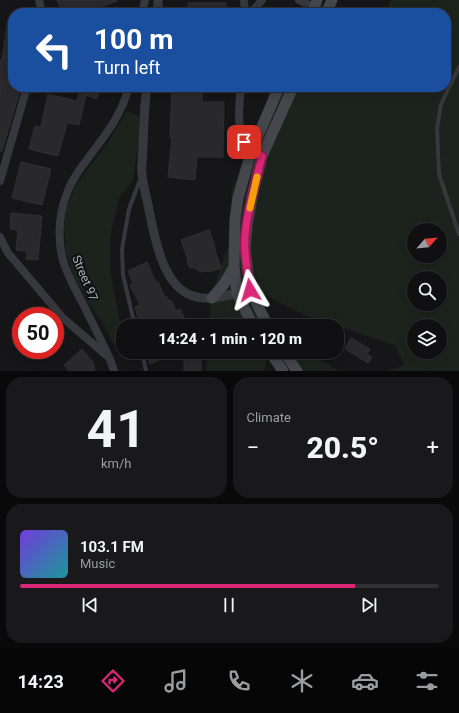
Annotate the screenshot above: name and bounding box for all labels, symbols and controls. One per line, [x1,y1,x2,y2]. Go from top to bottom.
text: 100 m [94,23,173,56]
icon: left [28,24,80,76]
text: Turn left [94,57,160,78]
pin [227,125,261,159]
icon: arrive [233,131,255,153]
north arrow [407,223,447,263]
map controls [407,223,447,359]
street label: Street 97 [69,253,101,303]
position arrow [229,269,271,311]
button: search [407,271,447,311]
speed limit sign: 50 [12,307,64,359]
button: layers [407,319,447,359]
text: 14:24 · 1 min · 120 m [158,330,302,348]
text: 41 [86,399,146,460]
text: Climate [247,410,291,425]
text: 20.5° [307,430,379,465]
text: − [247,435,259,460]
text: + [427,435,439,460]
text: km/h [101,456,132,471]
text: 103.1 FM [80,538,144,556]
text: Music [80,556,115,571]
icon: previous [79,594,101,616]
icon: pause [218,594,240,616]
icon: next [358,594,380,616]
icon: directions [99,667,127,695]
icon: music [162,667,190,695]
icon: phone [225,667,253,695]
icon: climate [288,667,316,695]
icon: car [351,667,379,695]
icon: filters [413,667,441,695]
text: 14:23 [17,671,64,692]

